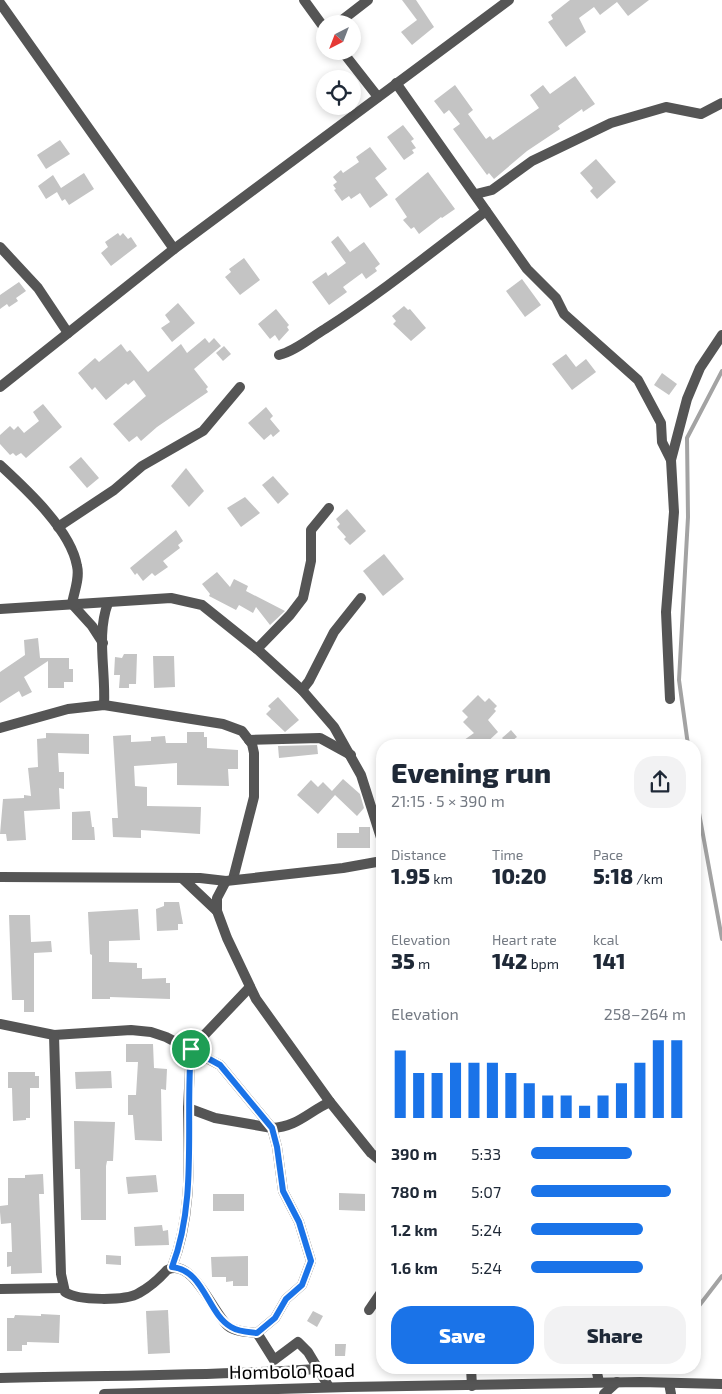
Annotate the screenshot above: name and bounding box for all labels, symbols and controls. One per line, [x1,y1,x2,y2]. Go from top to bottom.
north arrow [316,15,361,60]
map controls [316,15,361,115]
button: locate [316,70,361,115]
text: Evening run [391,755,551,789]
button: share [634,756,686,808]
text: 21:15 · 5 × 390 m [391,791,505,810]
text: Distance [391,846,446,863]
text: Time [492,846,523,863]
text: Pace [593,846,623,863]
text: 1.95 [391,863,430,888]
text: 10:20 [492,863,547,888]
text: 5:18 [593,863,633,888]
text: km [430,870,453,887]
text: /km [633,870,663,887]
text: Elevation [391,931,450,948]
text: Heart rate [492,931,557,948]
text: kcal [593,931,619,948]
text: 35 [391,948,415,973]
text: 142 [492,948,528,973]
text: 141 [593,948,626,973]
text: m [415,955,430,972]
text: bpm [528,955,559,972]
text: Elevation [391,1004,459,1023]
text: 258–264 m [604,1004,686,1023]
pin [170,1028,212,1070]
icon: arrive [177,1035,205,1063]
text: 390 m [391,1144,437,1163]
text: 5:33 [471,1144,501,1163]
text: 780 m [391,1182,437,1201]
text: 5:07 [471,1182,501,1201]
text: 1.2 km [391,1220,438,1239]
text: 5:24 [471,1220,502,1239]
text: 1.6 km [391,1258,438,1277]
text: 5:24 [471,1258,502,1277]
button: Save [391,1306,534,1364]
button: Share [544,1306,686,1364]
street label: Hombolo Road [229,1358,355,1383]

